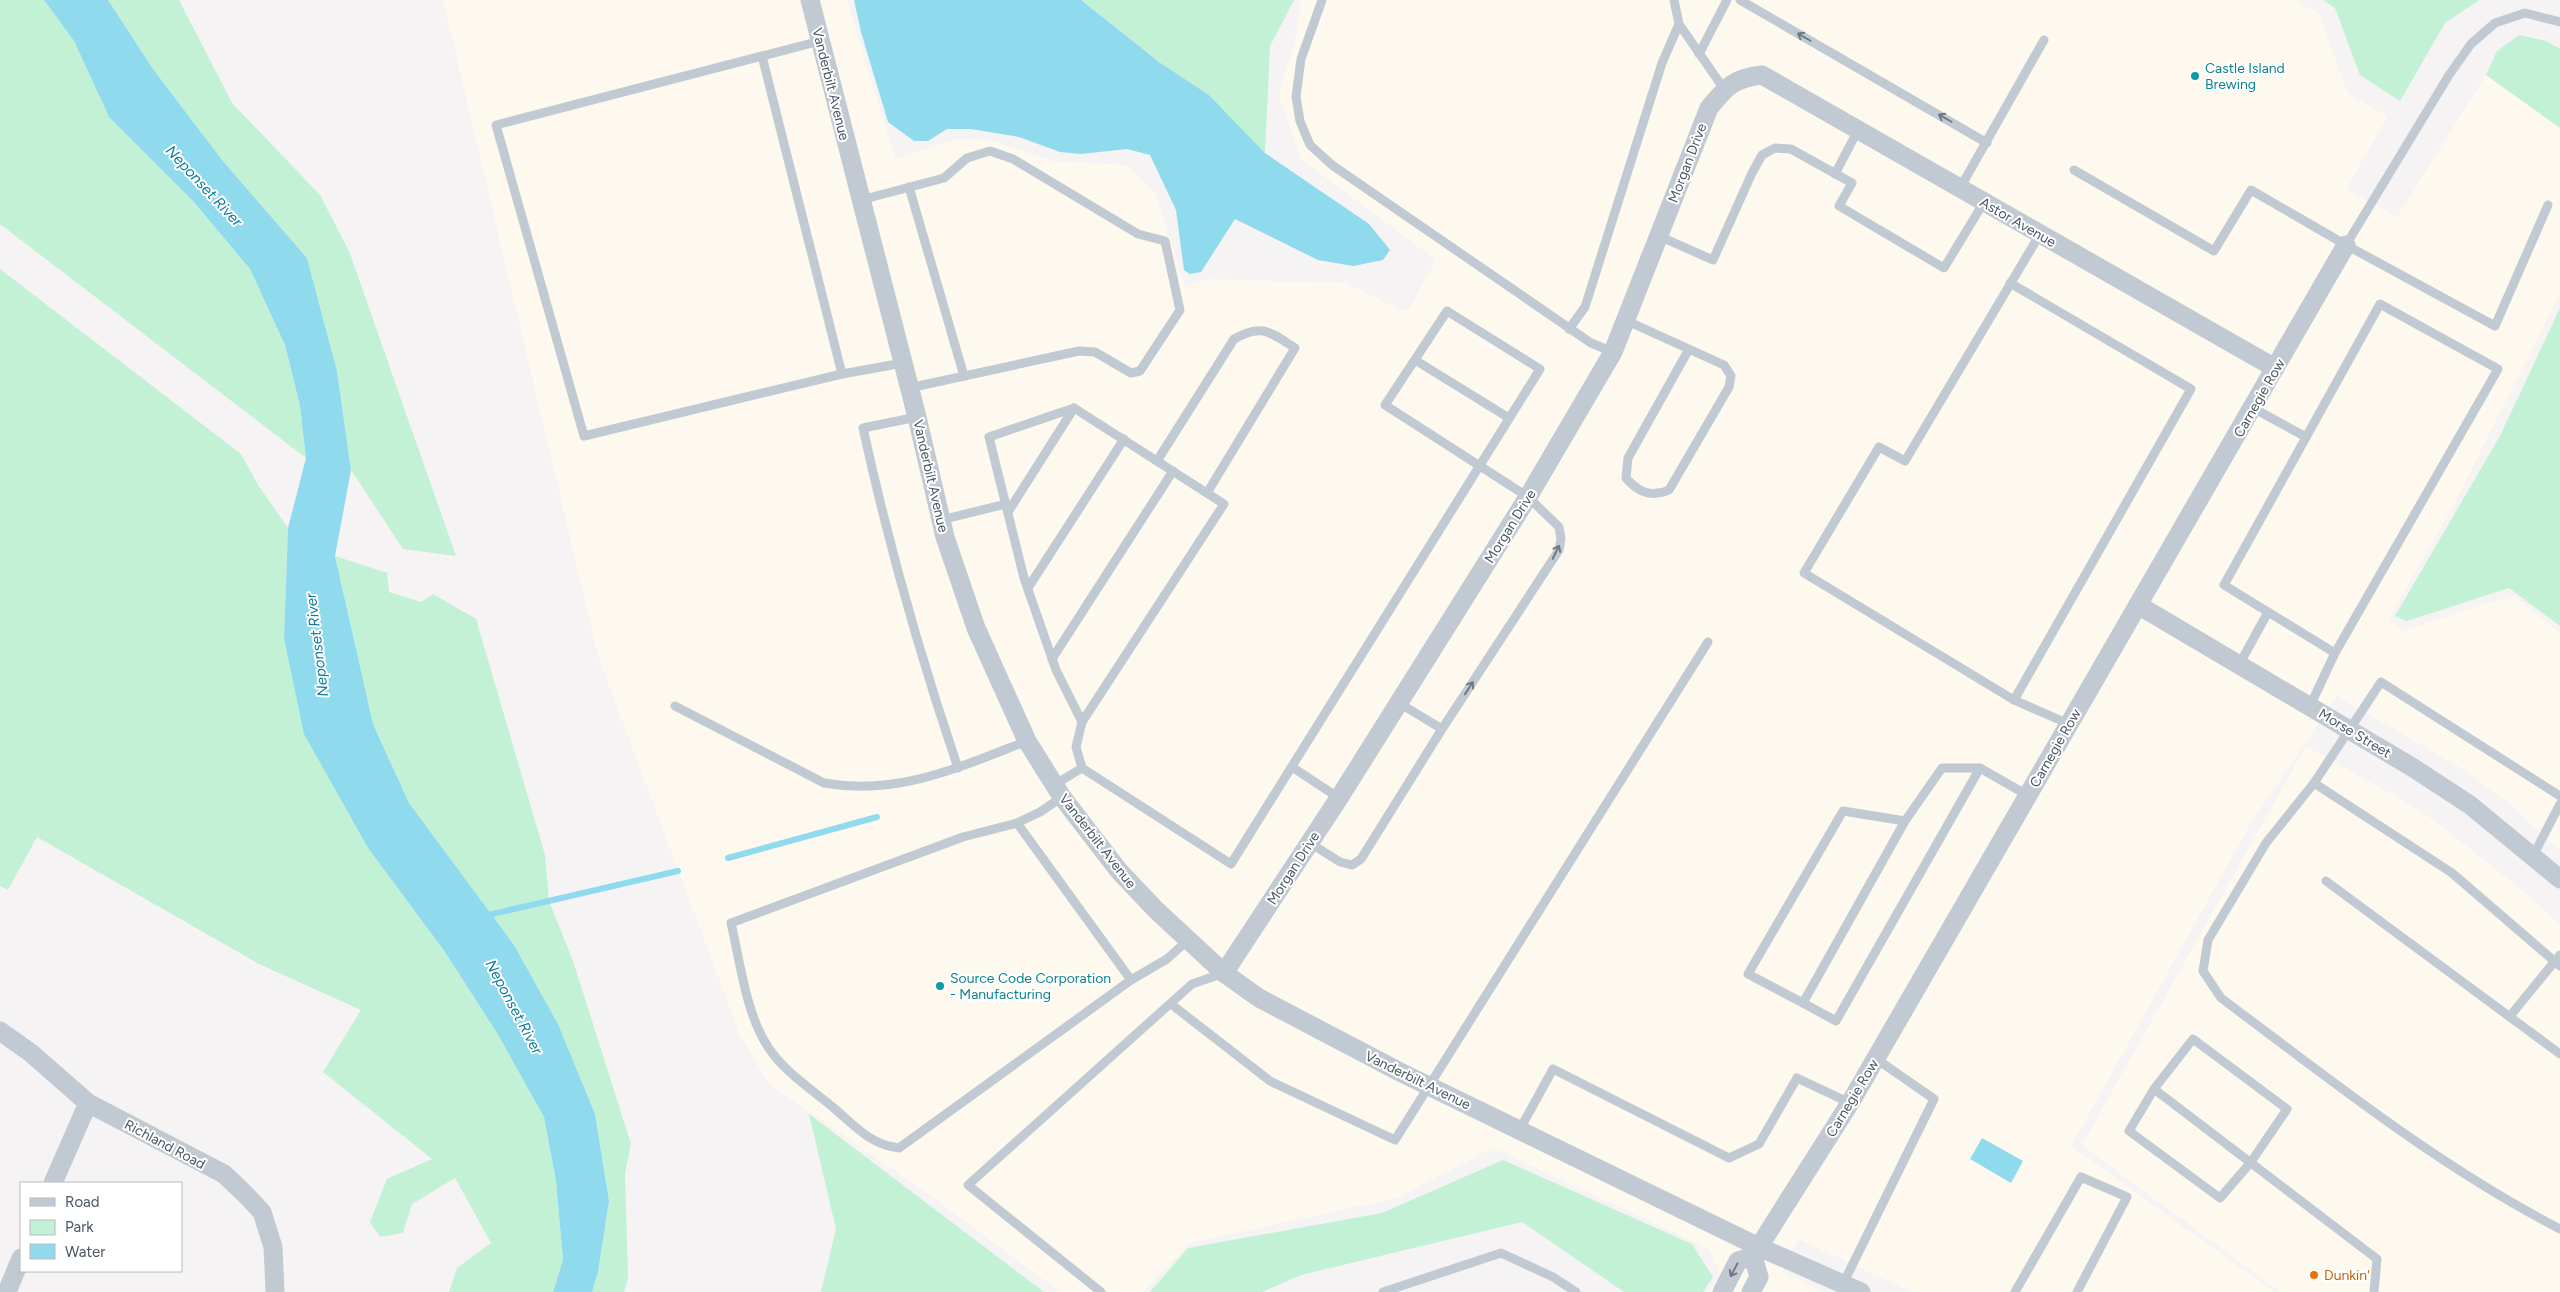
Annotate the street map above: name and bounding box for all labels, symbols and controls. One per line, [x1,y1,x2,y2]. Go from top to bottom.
street label: Vanderbilt Avenue [808,26,853,142]
one-way arrow [1797,32,1812,42]
place label: Castle Island Brewing [2205,60,2285,93]
marker: Castle Island Brewing [2189,70,2201,82]
one-way arrow [1938,113,1952,123]
street label: Morgan Drive [1665,121,1711,205]
water label: Neponset River [162,142,247,231]
street label: Astor Avenue [1977,194,2059,251]
street label: Carnegie Row [2230,356,2289,440]
street label: Vanderbilt Avenue [909,418,952,535]
street label: Morgan Drive [1481,486,1540,566]
one-way arrow [1552,545,1562,560]
water label: Neponset River [302,591,332,698]
one-way arrow [1464,682,1474,696]
street label: Morse Street [2315,705,2394,762]
street label: Carnegie Row [2026,706,2085,790]
street label: Vanderbilt Avenue [1055,791,1140,892]
street label: Morgan Drive [1263,828,1324,908]
water label: Neponset River [482,957,547,1058]
place label: Source Code Corporation - Manufacturing [950,970,1111,1003]
marker: Source Code Corporation - Manufacturing [934,980,946,992]
street label: Vanderbilt Avenue [1362,1048,1474,1114]
street label: Carnegie Row [1823,1056,1882,1140]
street label: Richland Road [121,1116,208,1173]
legend [20,1182,182,1272]
text: Road [65,1193,100,1211]
text: Park [65,1218,94,1236]
text: Water [65,1243,105,1261]
one-way arrow [1729,1262,1738,1277]
place label: Dunkin' [2324,1267,2370,1284]
marker: Dunkin' [2308,1269,2320,1281]

